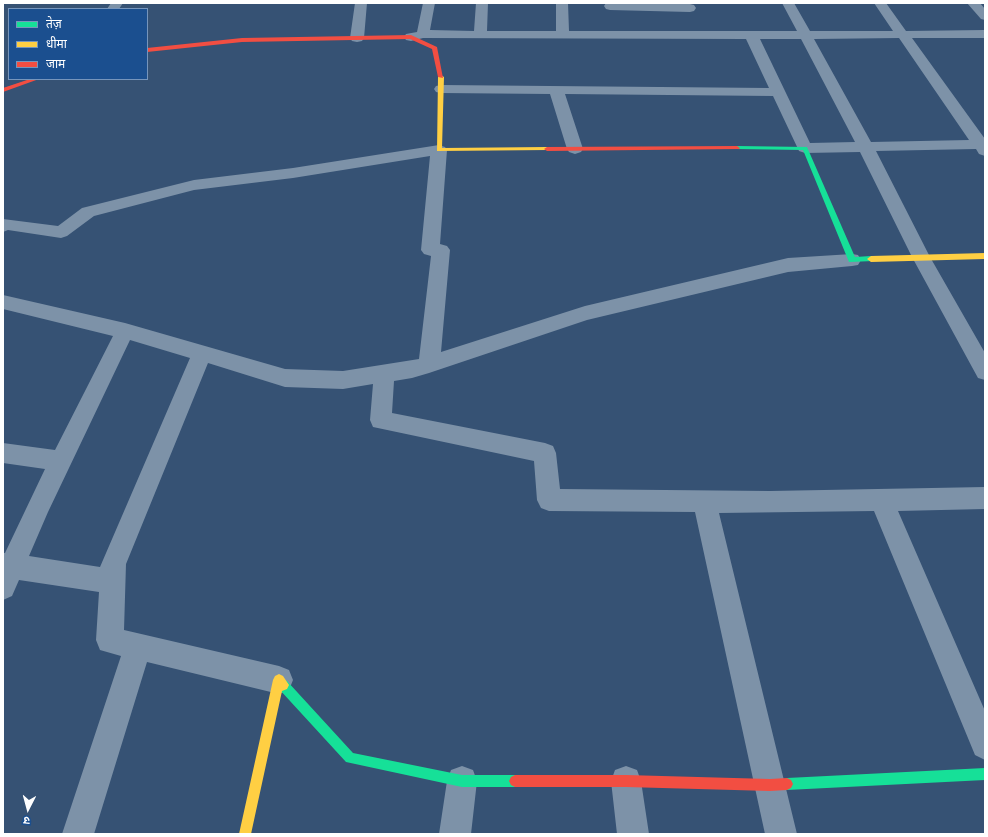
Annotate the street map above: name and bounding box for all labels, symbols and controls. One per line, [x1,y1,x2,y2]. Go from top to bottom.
legend [8,8,148,80]
text: तेज़ [46,16,62,32]
text: धीमा [46,36,67,52]
text: जाम [46,56,65,72]
north arrow [8,789,48,829]
text: उ [23,814,31,828]

